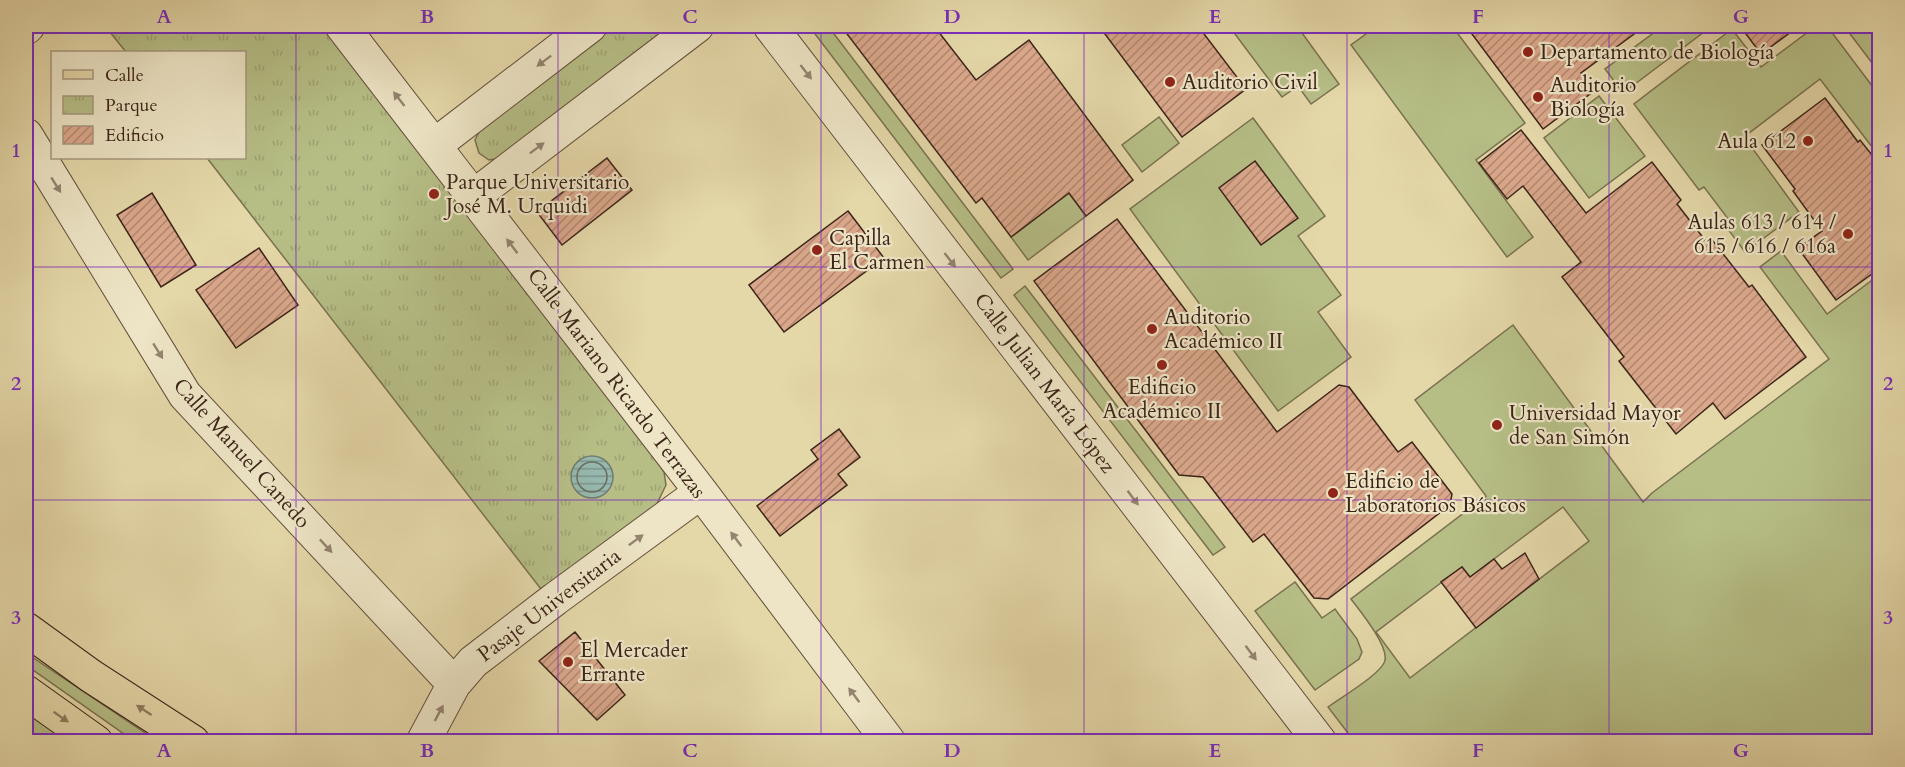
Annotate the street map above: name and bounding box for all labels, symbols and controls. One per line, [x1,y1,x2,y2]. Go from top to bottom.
text: A [156,3,172,30]
text: B [420,3,434,30]
text: C [682,3,698,30]
text: D [943,3,961,30]
text: E [1209,3,1221,30]
text: F [1472,3,1484,30]
text: G [1733,3,1749,30]
place label: Departamento de Biología [1540,38,1774,67]
marker: Departamento de Biología [1521,45,1535,59]
legend [51,51,246,159]
one-way arrow [536,55,552,67]
text: Calle [105,63,144,88]
one-way arrow [800,64,812,80]
place label: Auditorio Civil [1182,68,1318,97]
place label: Auditorio Biología [1550,71,1636,124]
marker: Auditorio Civil [1163,75,1177,89]
marker: Auditorio Biología [1531,90,1545,104]
one-way arrow [393,91,406,107]
text: Parque [105,93,158,118]
text: Edificio [105,123,164,148]
place label: Aula 612 [1717,127,1796,156]
marker: Aula 612 [1801,134,1815,148]
text: 1 [11,137,21,164]
text: 1 [1883,137,1893,164]
one-way arrow [529,142,545,154]
place label: Parque Universitario José M. Urquidi [443,168,629,221]
one-way arrow [51,177,62,193]
marker: Parque Universitario José M. Urquidi [427,187,441,201]
place label: Aulas 613 / 614 / 615 / 616 / 616a [1687,208,1836,261]
place label: Capilla El Carmen [829,224,925,277]
marker: Aulas 613 / 614 / 615 / 616 / 616a [1841,227,1855,241]
one-way arrow [506,238,518,254]
marker: Capilla El Carmen [810,243,824,257]
one-way arrow [944,252,957,268]
street label: Calle Mariano Ricardo Terrazas [520,262,713,504]
street label: Calle Julian María López [967,287,1122,480]
place label: Auditorio Académico II [1164,303,1283,356]
marker: Auditorio Académico II [1145,322,1159,336]
one-way arrow [153,343,164,359]
marker: Edificio Académico II [1155,358,1169,372]
text: 2 [11,370,21,397]
text: 2 [1883,370,1893,397]
street label: Calle Manuel Canedo [166,372,317,535]
place label: Edificio Académico II [1103,373,1221,426]
place label: Universidad Mayor de San Simón [1509,399,1681,452]
marker: Universidad Mayor de San Simón [1490,418,1504,432]
place label: Edificio de Laboratorios Básicos [1345,467,1526,520]
marker: Edificio de Laboratorios Básicos [1326,486,1340,500]
one-way arrow [1126,490,1139,506]
one-way arrow [731,532,743,547]
one-way arrow [629,534,644,546]
one-way arrow [319,539,333,554]
street label: Pasaje Universitaria [472,542,627,669]
text: 3 [11,604,21,631]
text: 3 [1883,604,1893,631]
place label: El Mercader Errante [580,636,688,689]
one-way arrow [1245,645,1258,661]
marker: El Mercader Errante [561,655,575,669]
one-way arrow [848,687,860,702]
one-way arrow [434,704,444,721]
one-way arrow [136,705,152,716]
one-way arrow [53,711,69,722]
text: A [156,737,172,764]
text: B [420,737,434,764]
text: C [682,737,698,764]
text: D [943,737,961,764]
text: E [1209,737,1221,764]
text: F [1472,737,1484,764]
text: G [1733,737,1749,764]

